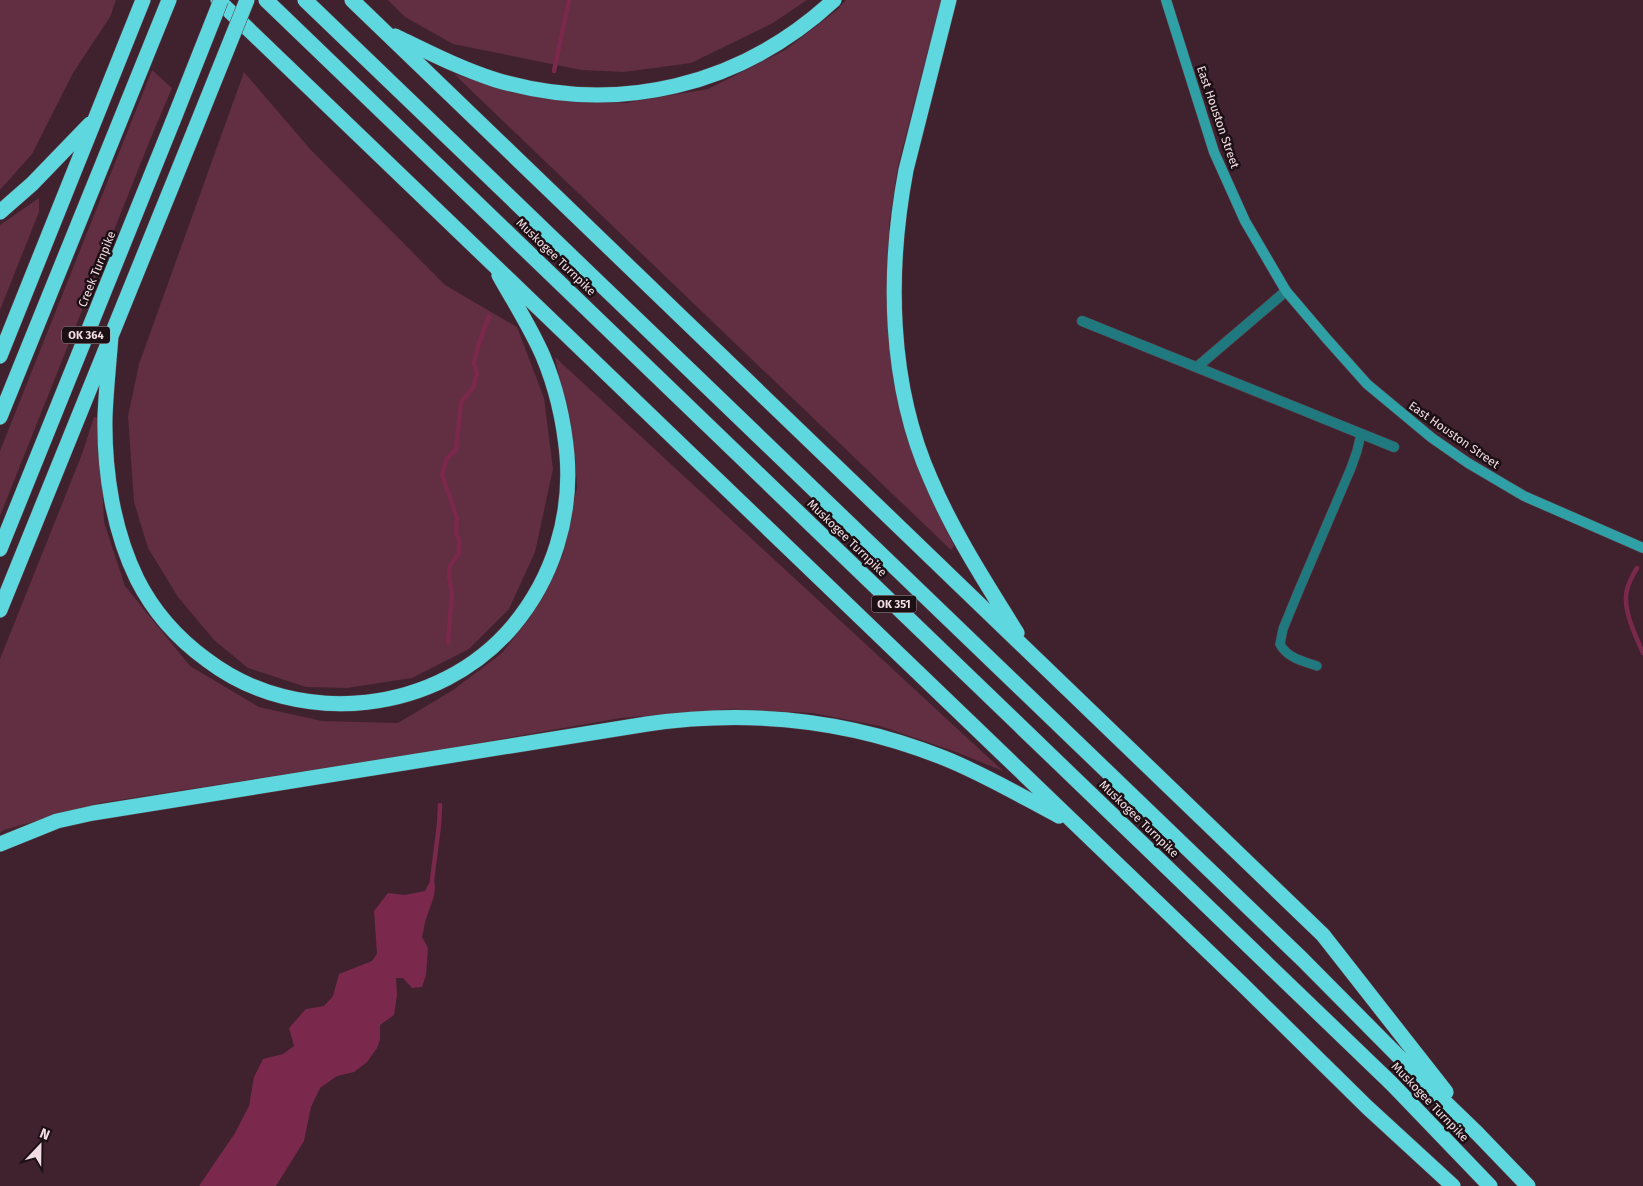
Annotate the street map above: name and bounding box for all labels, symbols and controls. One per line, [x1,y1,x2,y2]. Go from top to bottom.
street label: East Houston Street [1194,64,1242,171]
street label: Muskogee Turnpike [513,216,599,298]
street label: Creek Turnpike [75,229,119,309]
road number: OK 364 [62,326,110,344]
street label: East Houston Street [1406,398,1503,472]
street label: Muskogee Turnpike [804,497,890,579]
road number: OK 351 [872,596,916,612]
street label: Muskogee Turnpike [1096,778,1182,860]
street label: Muskogee Turnpike [1389,1059,1471,1145]
north arrow [15,1121,65,1171]
text: N [37,1125,52,1144]

